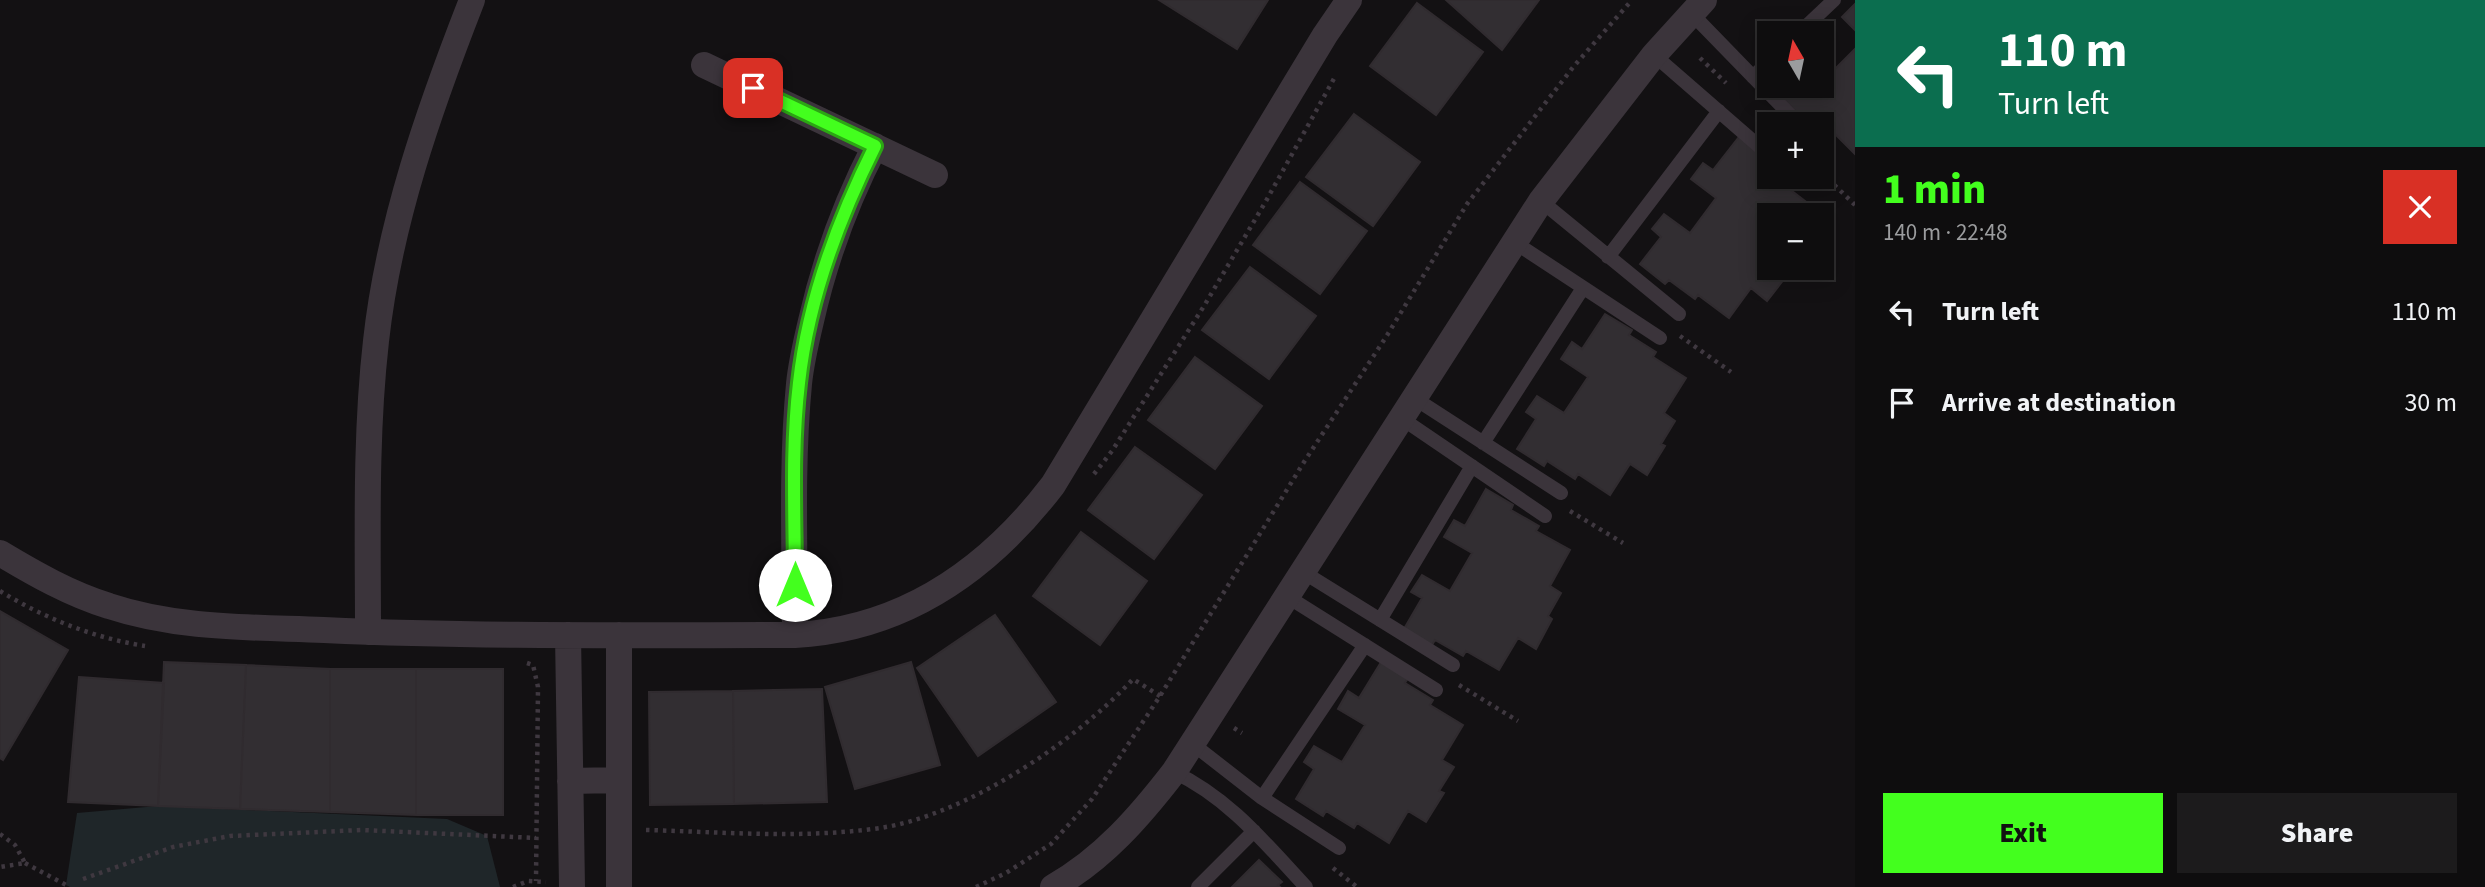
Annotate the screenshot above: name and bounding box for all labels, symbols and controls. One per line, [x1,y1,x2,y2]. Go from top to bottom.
text: 110 m [1998,16,2127,86]
north arrow [1757,21,1834,98]
map controls [1757,21,1834,280]
icon: left [1883,28,1974,119]
pin [723,58,783,118]
icon: arrive [734,69,772,107]
text: Turn left [1998,81,2109,127]
button: + [1757,112,1834,189]
text: 1 min [1883,160,1986,220]
button: close [2383,170,2457,244]
button: − [1757,203,1834,280]
text: 140 m · 22:48 [1883,216,2007,249]
icon: left [1883,293,1921,331]
text: Turn left [1942,293,2039,330]
text: 110 m [2391,293,2457,330]
icon: arrive [1883,384,1921,422]
text: Arrive at destination [1942,384,2176,421]
text: 30 m [2404,384,2457,421]
position arrow [758,548,832,622]
button: Exit [1883,793,2163,873]
button: Share [2177,793,2457,873]

